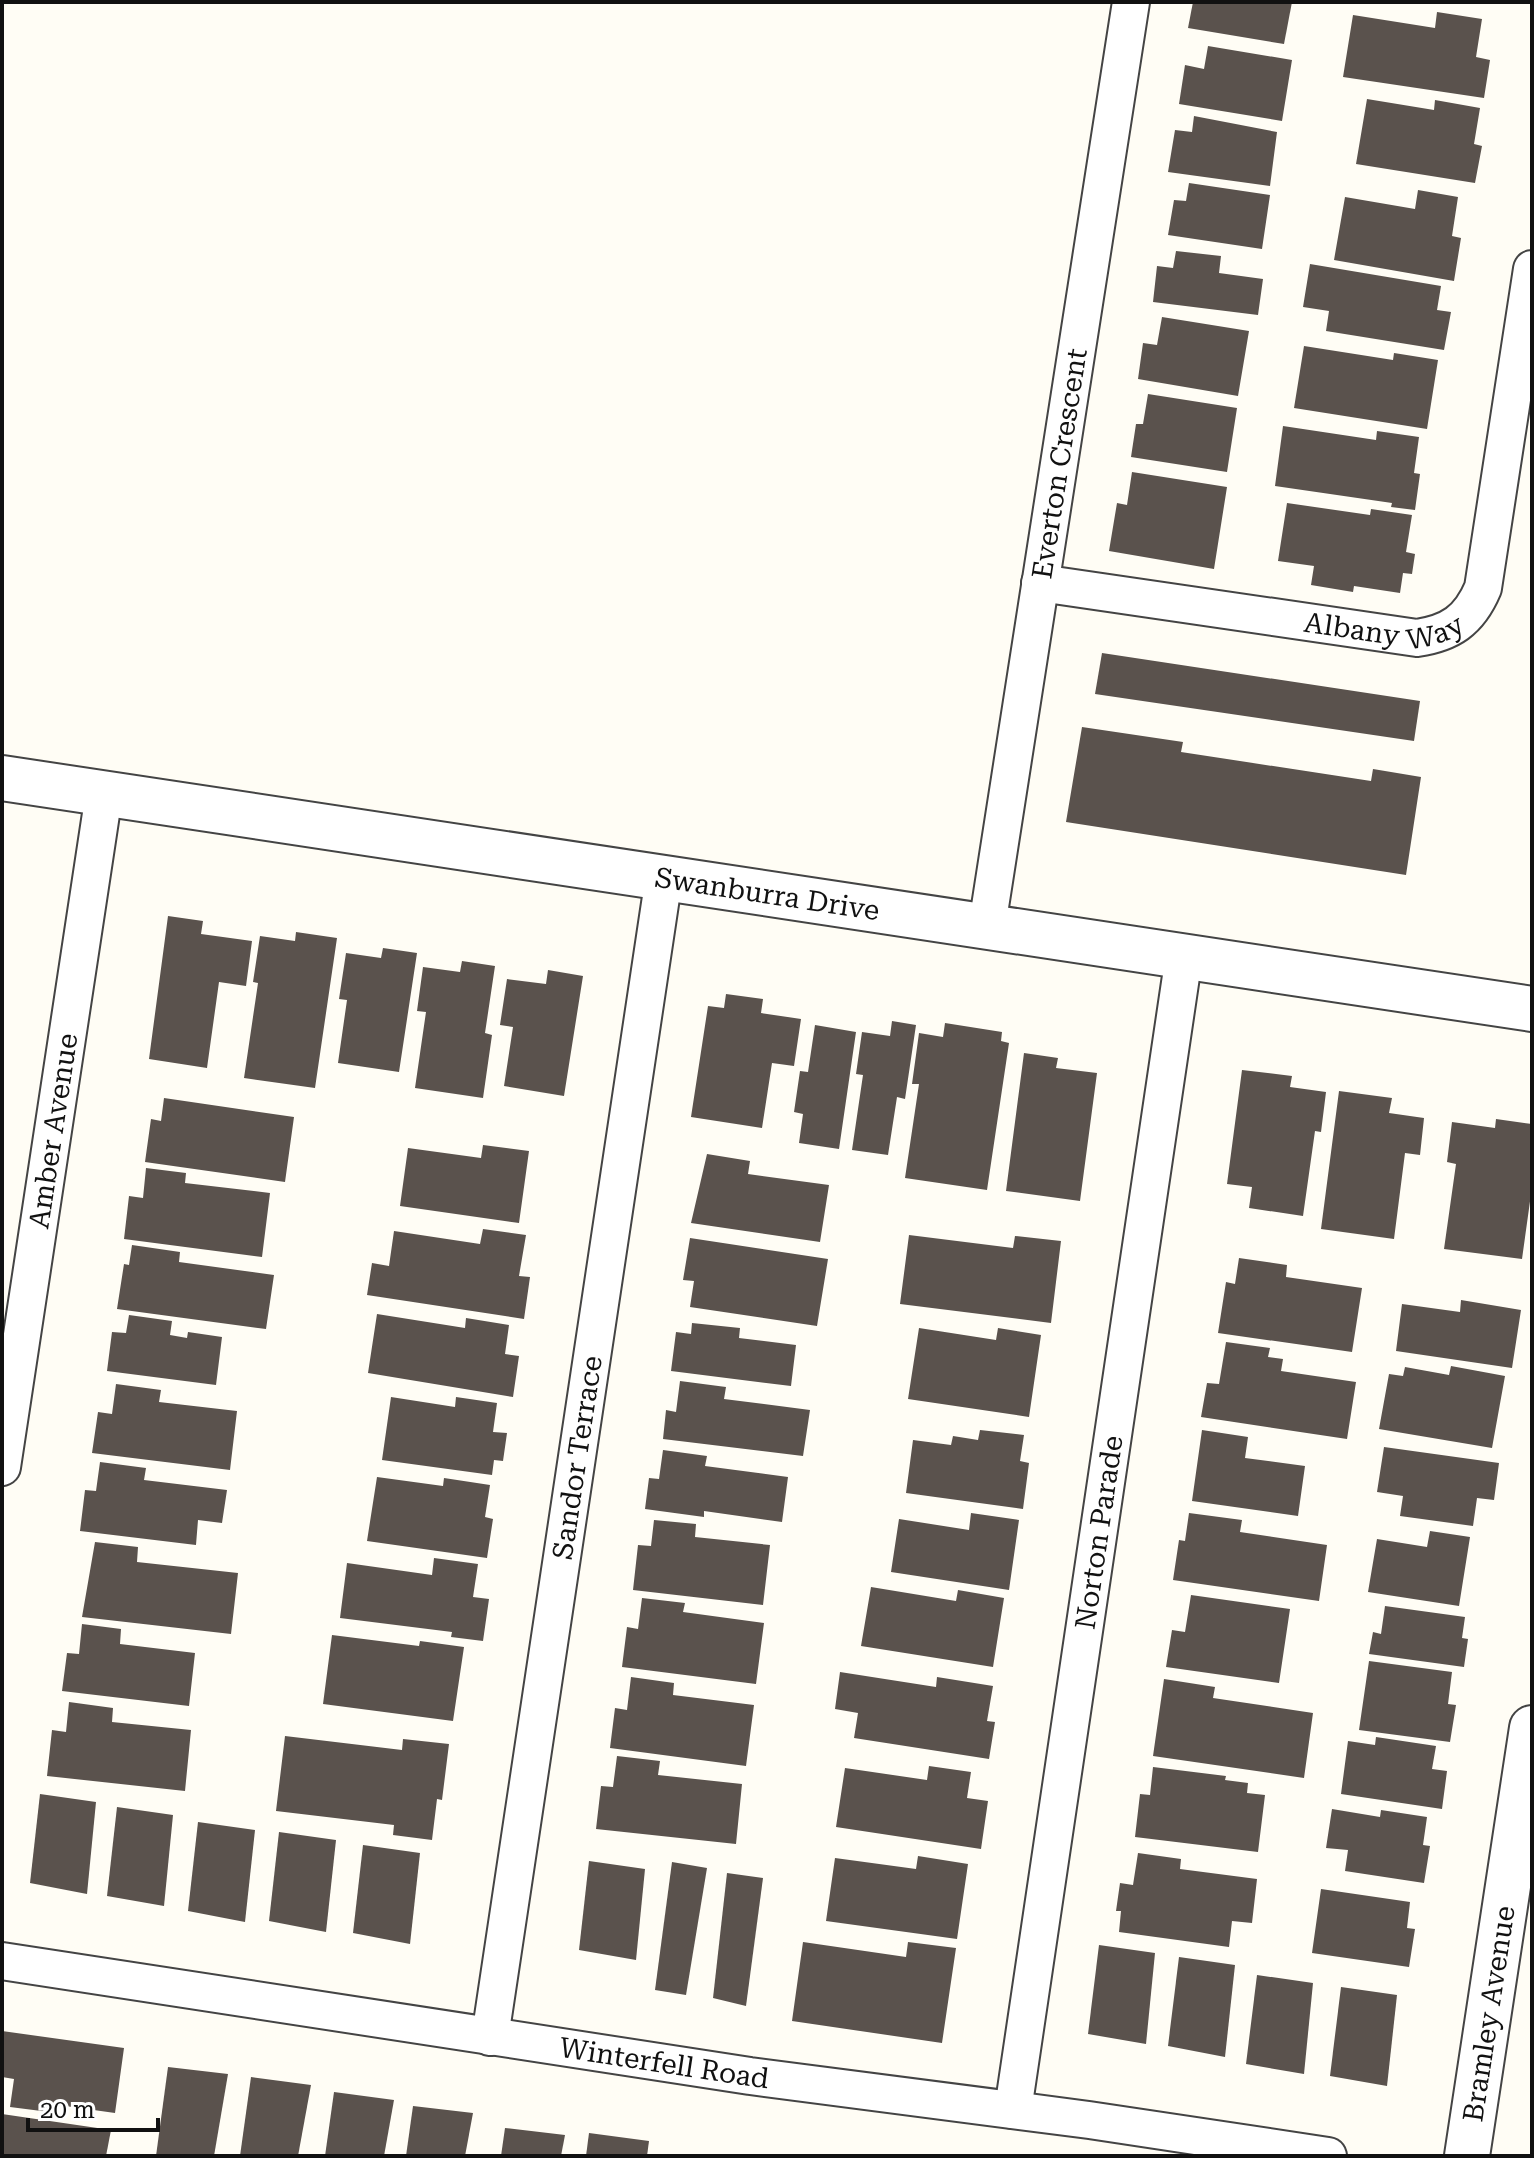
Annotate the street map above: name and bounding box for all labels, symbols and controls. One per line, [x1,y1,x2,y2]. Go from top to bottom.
street label: Everton Crescent [1025,346,1093,581]
street label: Albany Way [1302,605,1470,656]
street label: Swanburra Drive [653,860,882,927]
street label: Amber Avenue [22,1031,84,1231]
street label: Sandor Terrace [545,1353,608,1562]
street label: Norton Parade [1068,1433,1129,1632]
street label: Bramley Avenue [1456,1903,1521,2124]
street label: Winterfell Road [557,2030,771,2095]
scale bar [28,2082,158,2132]
text: 20 m [40,2096,95,2124]

